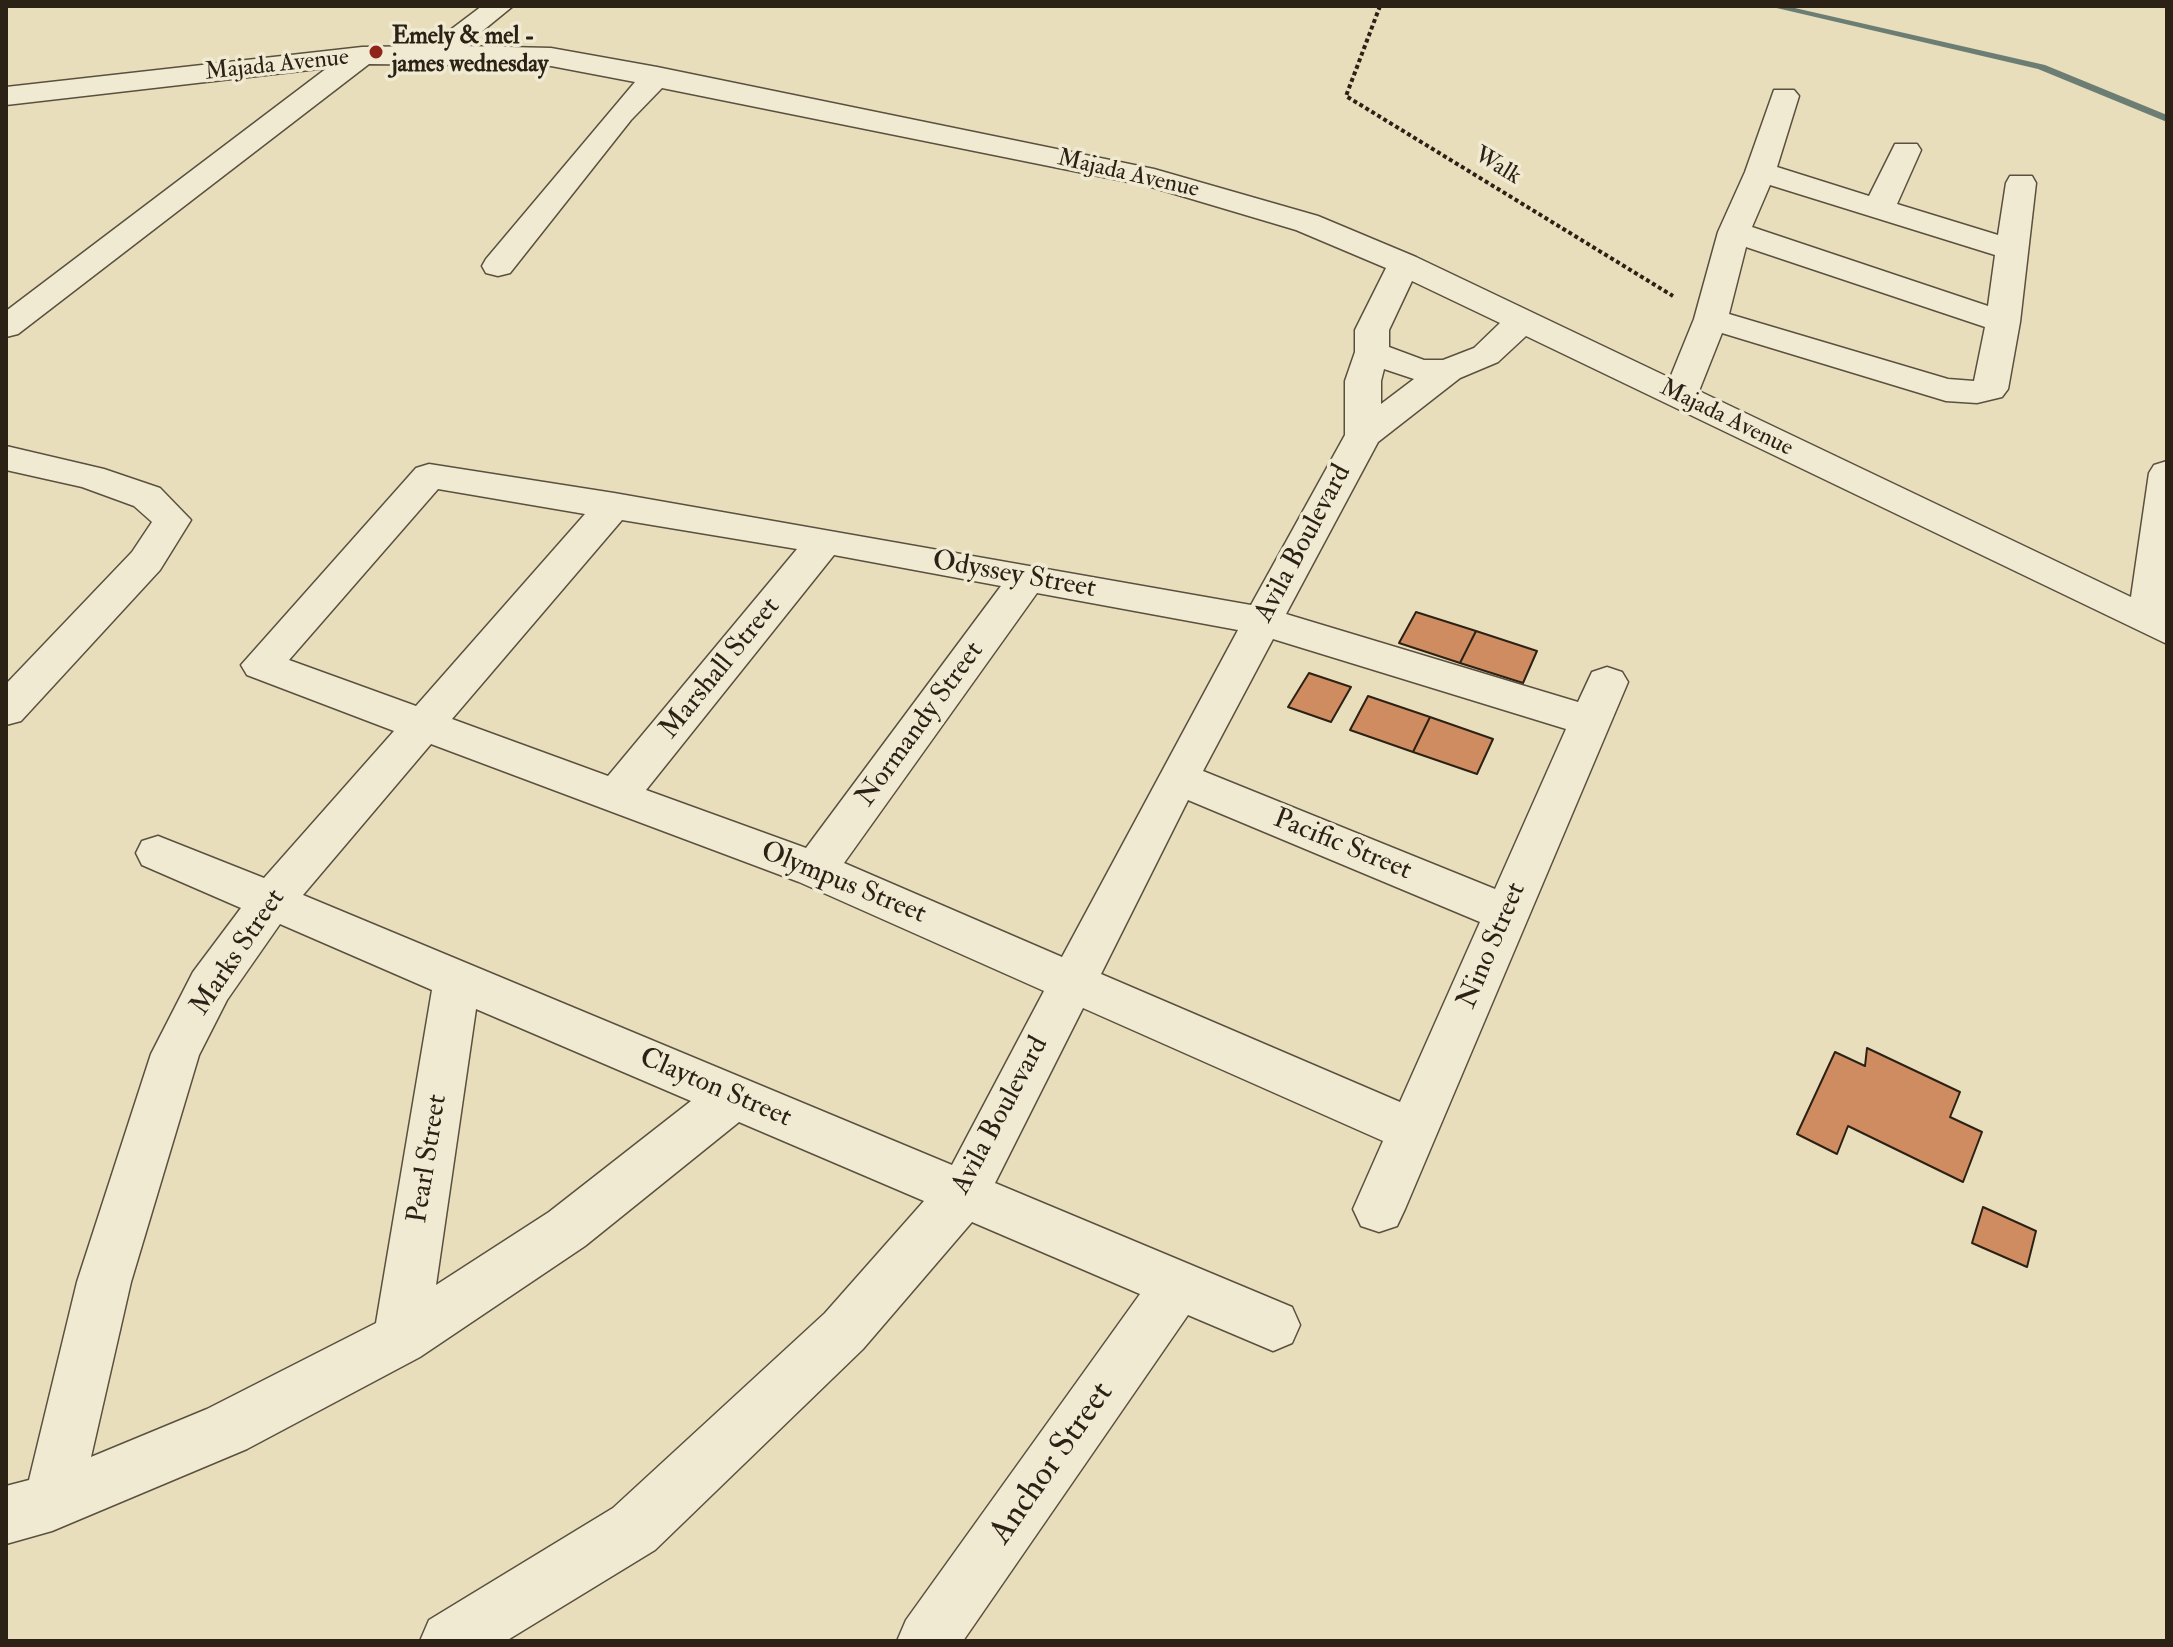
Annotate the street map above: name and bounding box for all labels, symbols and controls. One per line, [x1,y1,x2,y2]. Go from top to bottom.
place label: Emely & mel - james wednesday [392,24,548,80]
marker: Emely & mel - james wednesday [367,43,385,61]
street label: Majada Avenue [204,44,350,88]
street label: Walk [1468,142,1526,192]
street label: Majada Avenue [1054,145,1202,205]
street label: Majada Avenue [1655,374,1797,464]
street label: Avila Boulevard [1248,459,1360,629]
street label: Odyssey Street [930,545,1098,607]
street label: Marshall Street [654,591,788,747]
street label: Normandy Street [850,636,992,814]
street label: Pacific Street [1268,803,1416,889]
street label: Olympus Street [755,836,931,932]
street label: Nino Street [1451,878,1535,1014]
street label: Marks Street [185,884,293,1022]
street label: Avila Boulevard [945,1031,1057,1201]
street label: Clayton Street [634,1042,796,1136]
street label: Pearl Street [402,1092,456,1226]
street label: Anchor Street [982,1375,1124,1553]

